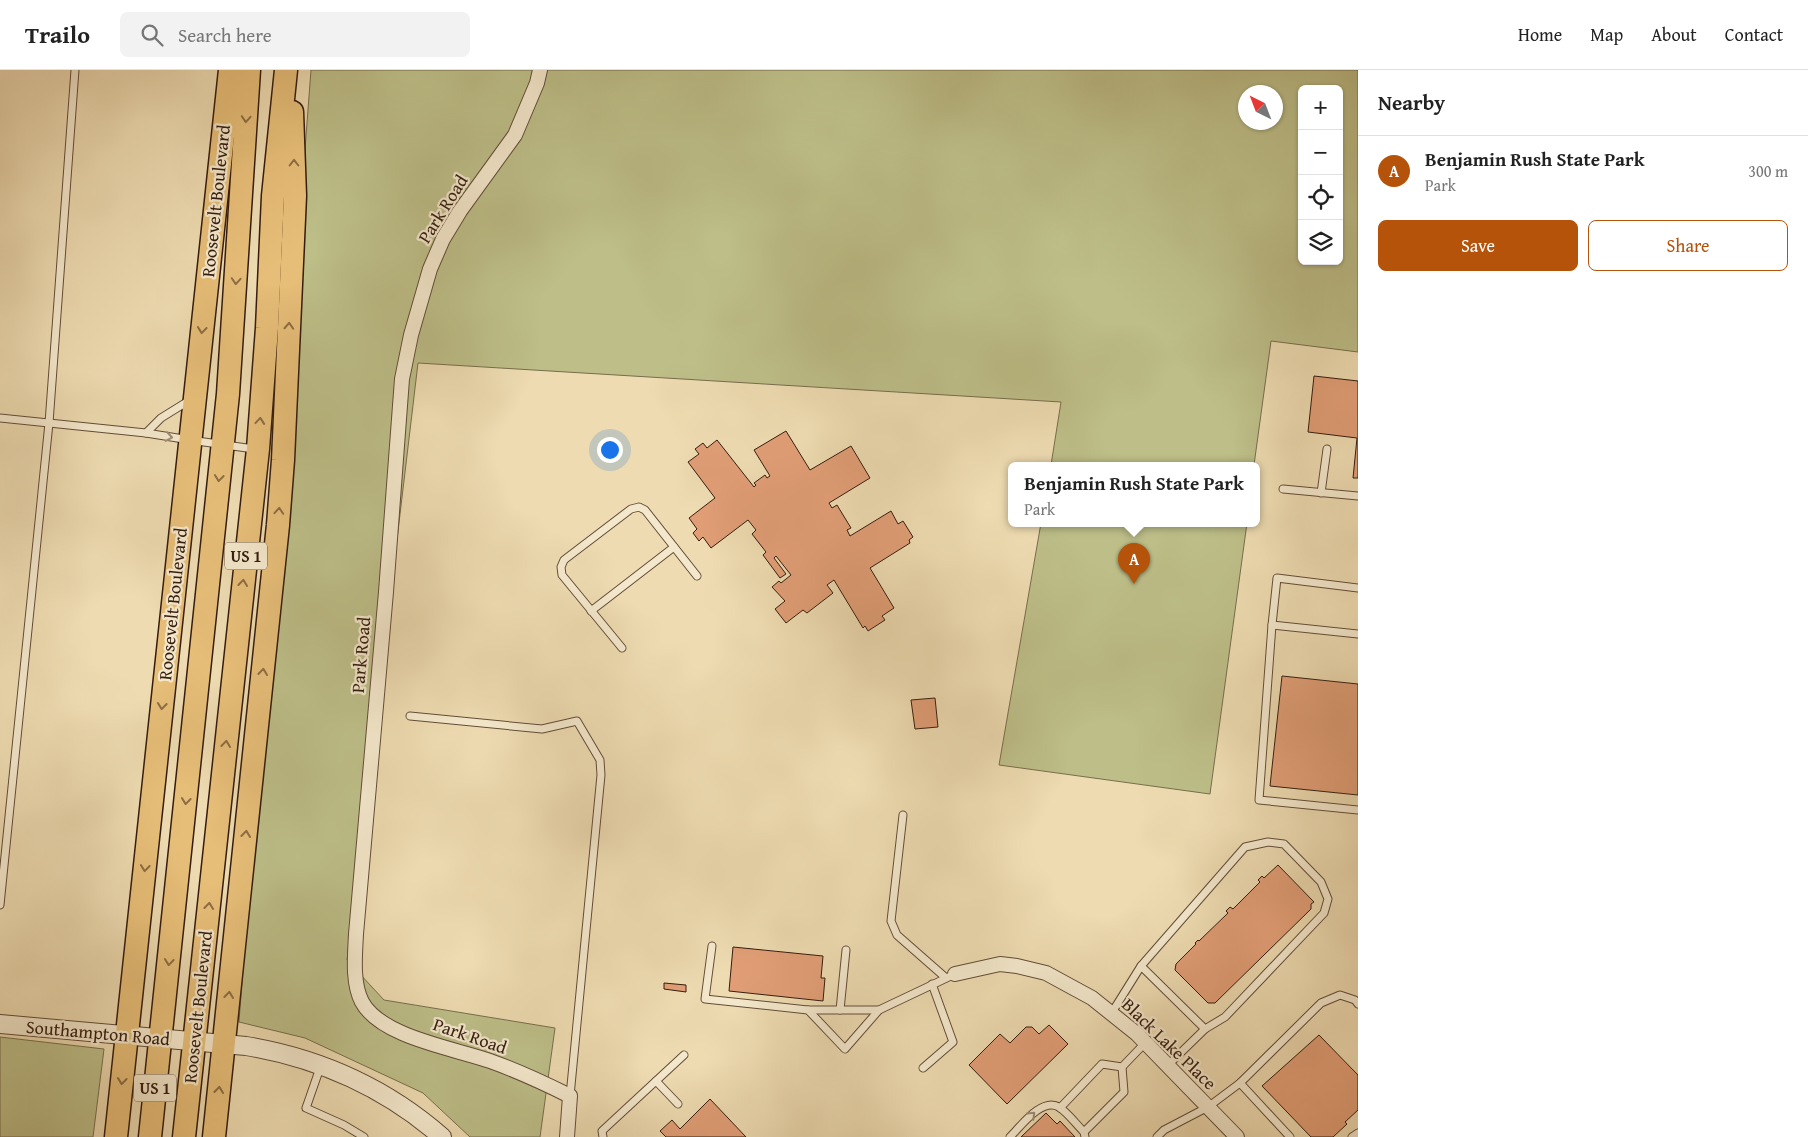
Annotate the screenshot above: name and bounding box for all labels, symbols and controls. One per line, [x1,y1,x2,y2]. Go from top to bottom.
search box [120,12,470,57]
text: Trailo [25,17,90,52]
icon: search [138,21,166,49]
text: Search here [178,21,272,49]
text: Home [1518,21,1562,48]
text: Map [1590,21,1623,48]
text: About [1651,21,1697,48]
text: Contact [1725,21,1783,48]
north arrow [1238,85,1283,130]
map controls [1298,85,1343,265]
button: + [1298,85,1343,130]
text: Nearby [1378,87,1445,118]
one-way arrow [240,115,251,123]
street label: Roosevelt Boulevard [194,123,237,279]
button: − [1298,130,1343,175]
text: Benjamin Rush State Park [1425,145,1644,173]
one-way arrow [289,159,299,167]
text: A [1389,159,1399,183]
text: 300 m [1748,159,1788,183]
street label: Park Road [411,169,474,248]
text: Park [1425,173,1456,197]
button: locate [1298,175,1343,220]
button: layers [1298,220,1343,265]
button: Save [1378,220,1578,271]
button: Share [1588,220,1788,271]
one-way arrow [230,277,241,285]
one-way arrow [283,321,294,329]
one-way arrow [197,326,208,334]
one-way arrow [254,417,265,425]
one-way arrow [165,431,174,441]
your location [597,437,623,463]
popup [1008,462,1260,527]
text: Benjamin Rush State Park [1024,469,1244,497]
one-way arrow [214,474,225,482]
text: Park [1024,497,1055,521]
one-way arrow [274,506,285,514]
street label: Roosevelt Boulevard [151,526,194,682]
road number: US 1 [225,542,267,570]
pin: A [1118,543,1150,584]
one-way arrow [237,578,248,586]
street label: Park Road [344,615,377,694]
one-way arrow [257,668,268,676]
one-way arrow [157,703,168,711]
one-way arrow [220,740,231,748]
one-way arrow [181,797,192,805]
one-way arrow [240,830,251,838]
one-way arrow [140,864,151,872]
one-way arrow [203,902,214,910]
street label: Roosevelt Boulevard [176,929,219,1085]
one-way arrow [164,959,175,967]
one-way arrow [223,991,234,999]
street label: Black Lake Place [1116,991,1223,1096]
street label: Park Road [430,1010,511,1061]
street label: Southampton Road [25,1013,172,1052]
road number: US 1 [134,1074,176,1102]
one-way arrow [116,1077,127,1085]
one-way arrow [213,1086,224,1094]
one-way arrow [1026,1112,1035,1121]

